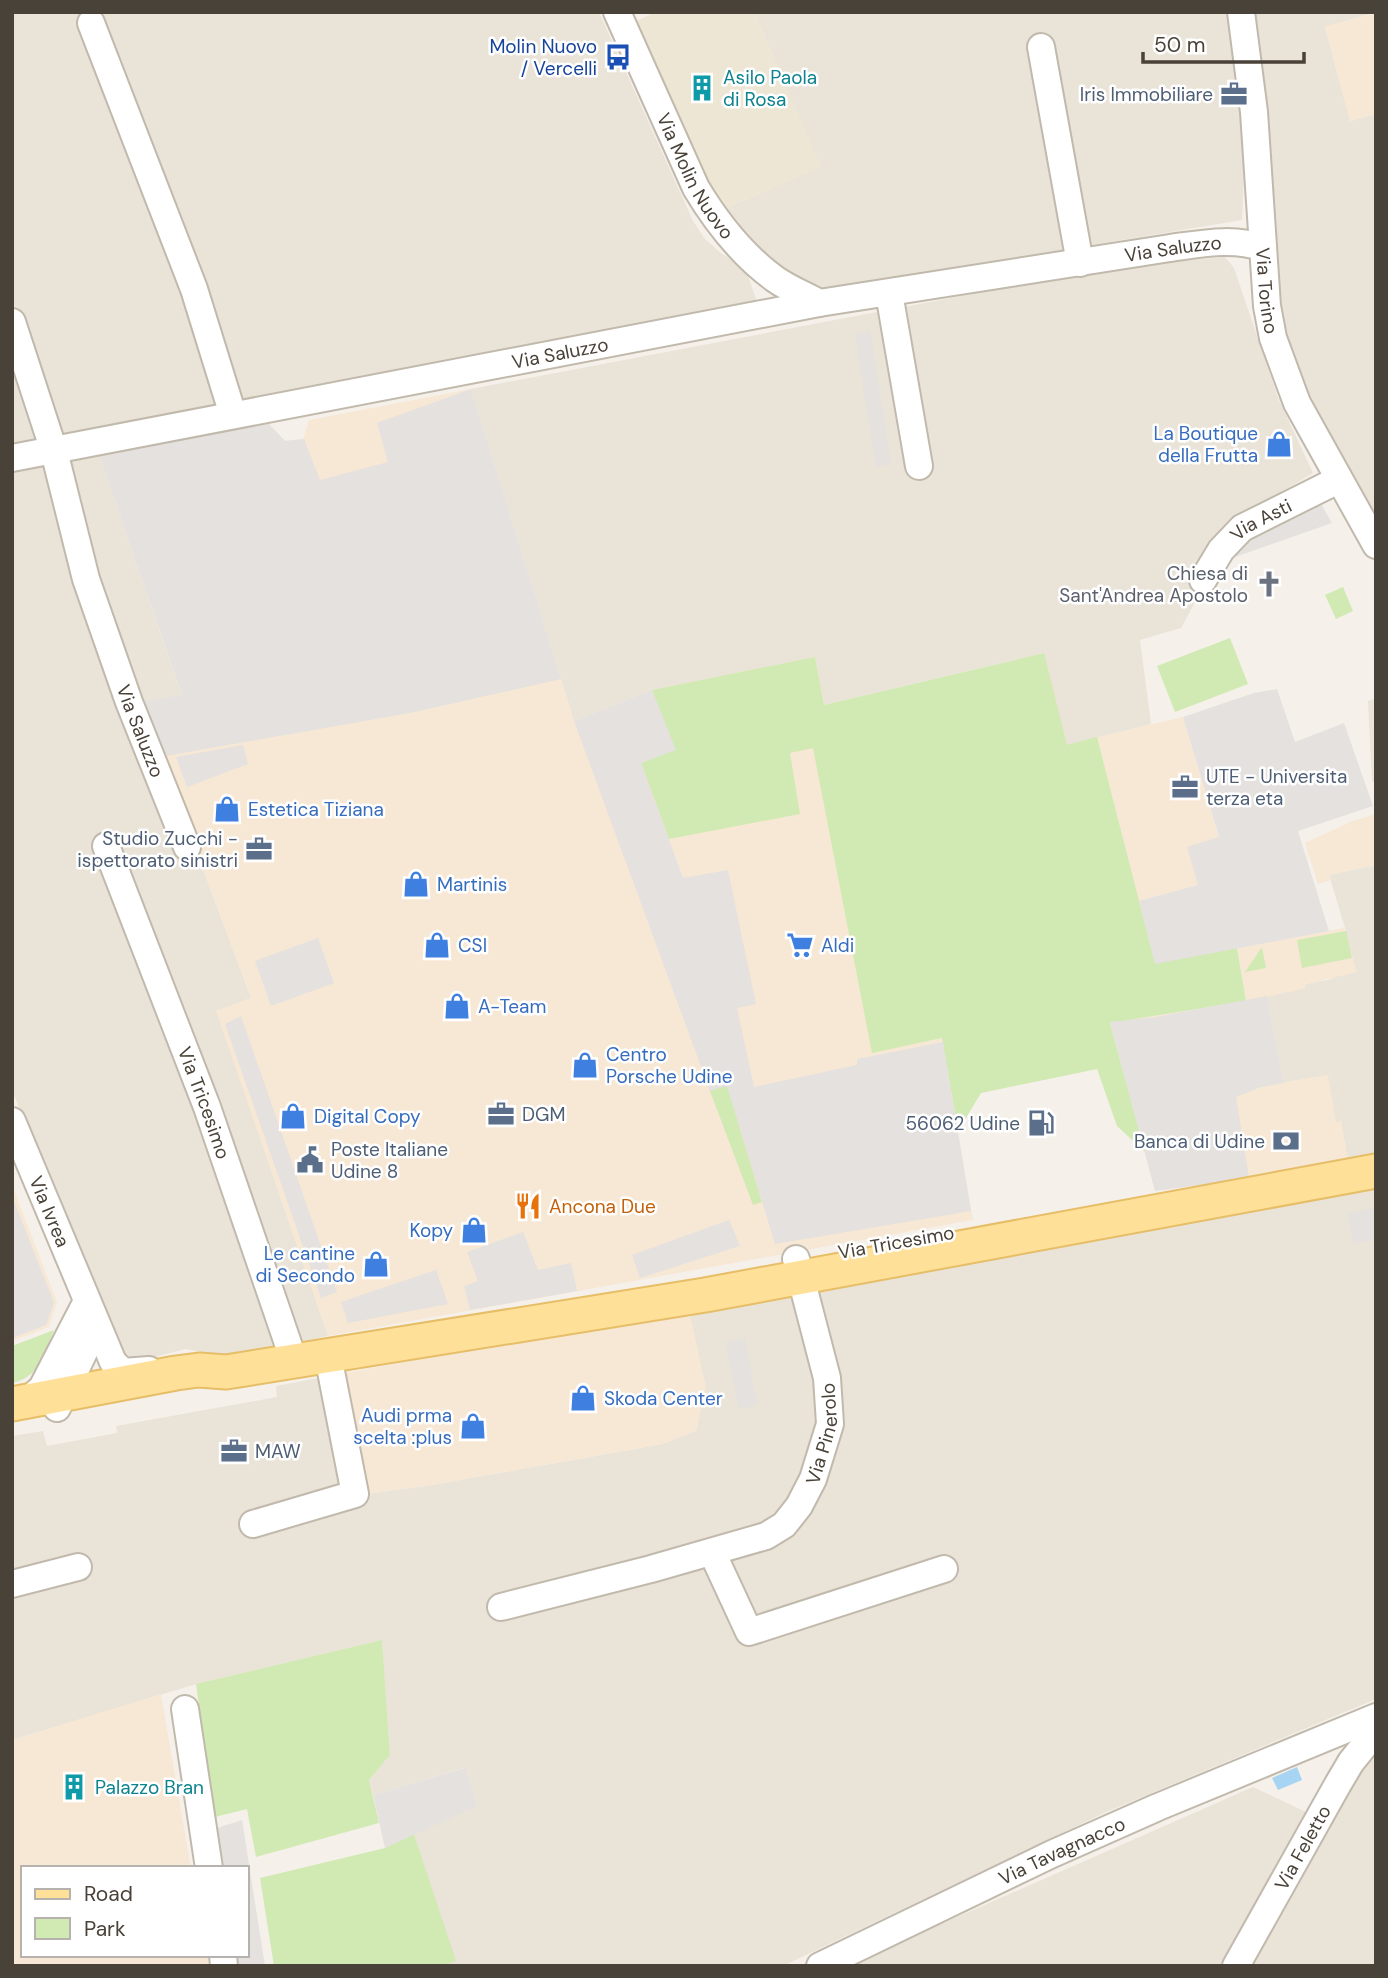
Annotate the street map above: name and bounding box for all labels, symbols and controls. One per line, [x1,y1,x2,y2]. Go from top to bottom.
scale bar [1143,21,1304,65]
text: 50 m [1154,31,1205,59]
place label: Molin Nuovo / Vercelli [489,34,597,81]
bus stop icon: Molin Nuovo / Vercelli [603,42,633,72]
place label: Asilo Paola di Rosa [723,65,817,112]
building icon: Asilo Paola di Rosa [687,73,717,103]
office icon: Iris Immobiliare [1219,79,1249,109]
place label: Iris Immobiliare [1080,82,1213,107]
street label: Via Molin Nuovo [651,109,739,245]
street label: Via Saluzzo [1123,230,1222,268]
street label: Via Torino [1250,247,1284,336]
street label: Via Saluzzo [510,332,611,375]
place label: La Boutique della Frutta [1153,421,1258,468]
shop icon: La Boutique della Frutta [1264,429,1294,459]
street label: Via Asti [1225,493,1296,546]
place label: Chiesa di Sant'Andrea Apostolo [1059,561,1248,608]
church icon: Chiesa di Sant'Andrea Apostolo [1254,569,1284,599]
street label: Via Saluzzo [111,681,170,781]
place label: UTE - Universita terza eta [1206,764,1347,811]
office icon: UTE - Universita terza eta [1170,772,1200,802]
shop icon: Estetica Tiziana [212,794,242,824]
place label: Estetica Tiziana [248,797,384,822]
place label: Studio Zucchi - ispettorato sinistri [77,826,238,873]
office icon: Studio Zucchi - ispettorato sinistri [244,834,274,864]
shop icon: Martinis [401,869,431,899]
place label: Martinis [437,872,507,897]
shop icon: CSI [422,930,452,960]
supermarket icon: Aldi [785,930,815,960]
place label: CSI [458,933,487,958]
place label: Aldi [821,933,854,958]
shop icon: A-Team [442,991,472,1021]
place label: A-Team [478,994,546,1019]
place label: Centro Porsche Udine [606,1042,733,1089]
street label: Via Tricesimo [172,1043,236,1162]
shop icon: Centro Porsche Udine [570,1050,600,1080]
office icon: DGM [486,1099,516,1129]
shop icon: Digital Copy [278,1101,308,1131]
place label: DGM [522,1102,565,1127]
place label: Digital Copy [314,1104,421,1129]
fuel station icon: 56062 Udine [1026,1108,1056,1138]
place label: 56062 Udine [905,1111,1020,1136]
bank icon: Banca di Udine [1271,1126,1301,1156]
place label: Banca di Udine [1134,1129,1265,1154]
place label: Poste Italiane Udine 8 [331,1137,448,1184]
public building icon: Poste Italiane Udine 8 [295,1145,325,1175]
street label: Via Ivrea [23,1172,75,1251]
restaurant icon: Ancona Due [513,1191,543,1221]
place label: Ancona Due [549,1194,656,1219]
shop icon: Kopy [459,1215,489,1245]
place label: Kopy [410,1218,453,1243]
street label: Via Tricesimo [836,1220,956,1265]
place label: Le cantine di Secondo [255,1241,355,1288]
shop icon: Le cantine di Secondo [361,1249,391,1279]
street label: Via Pinerolo [800,1382,843,1487]
shop icon: Skoda Center [568,1383,598,1413]
place label: Skoda Center [604,1386,723,1411]
place label: Audi prma scelta :plus [353,1403,452,1450]
shop icon: Audi prma scelta :plus [458,1411,488,1441]
office icon: MAW [219,1436,249,1466]
place label: MAW [255,1439,301,1464]
building icon: Palazzo Bran [59,1772,89,1802]
place label: Palazzo Bran [95,1775,204,1800]
street label: Via Feletto [1269,1801,1337,1895]
street label: Via Tavagnacco [995,1811,1129,1891]
legend [21,1866,248,1957]
text: Road [84,1880,133,1908]
text: Park [84,1915,126,1943]

